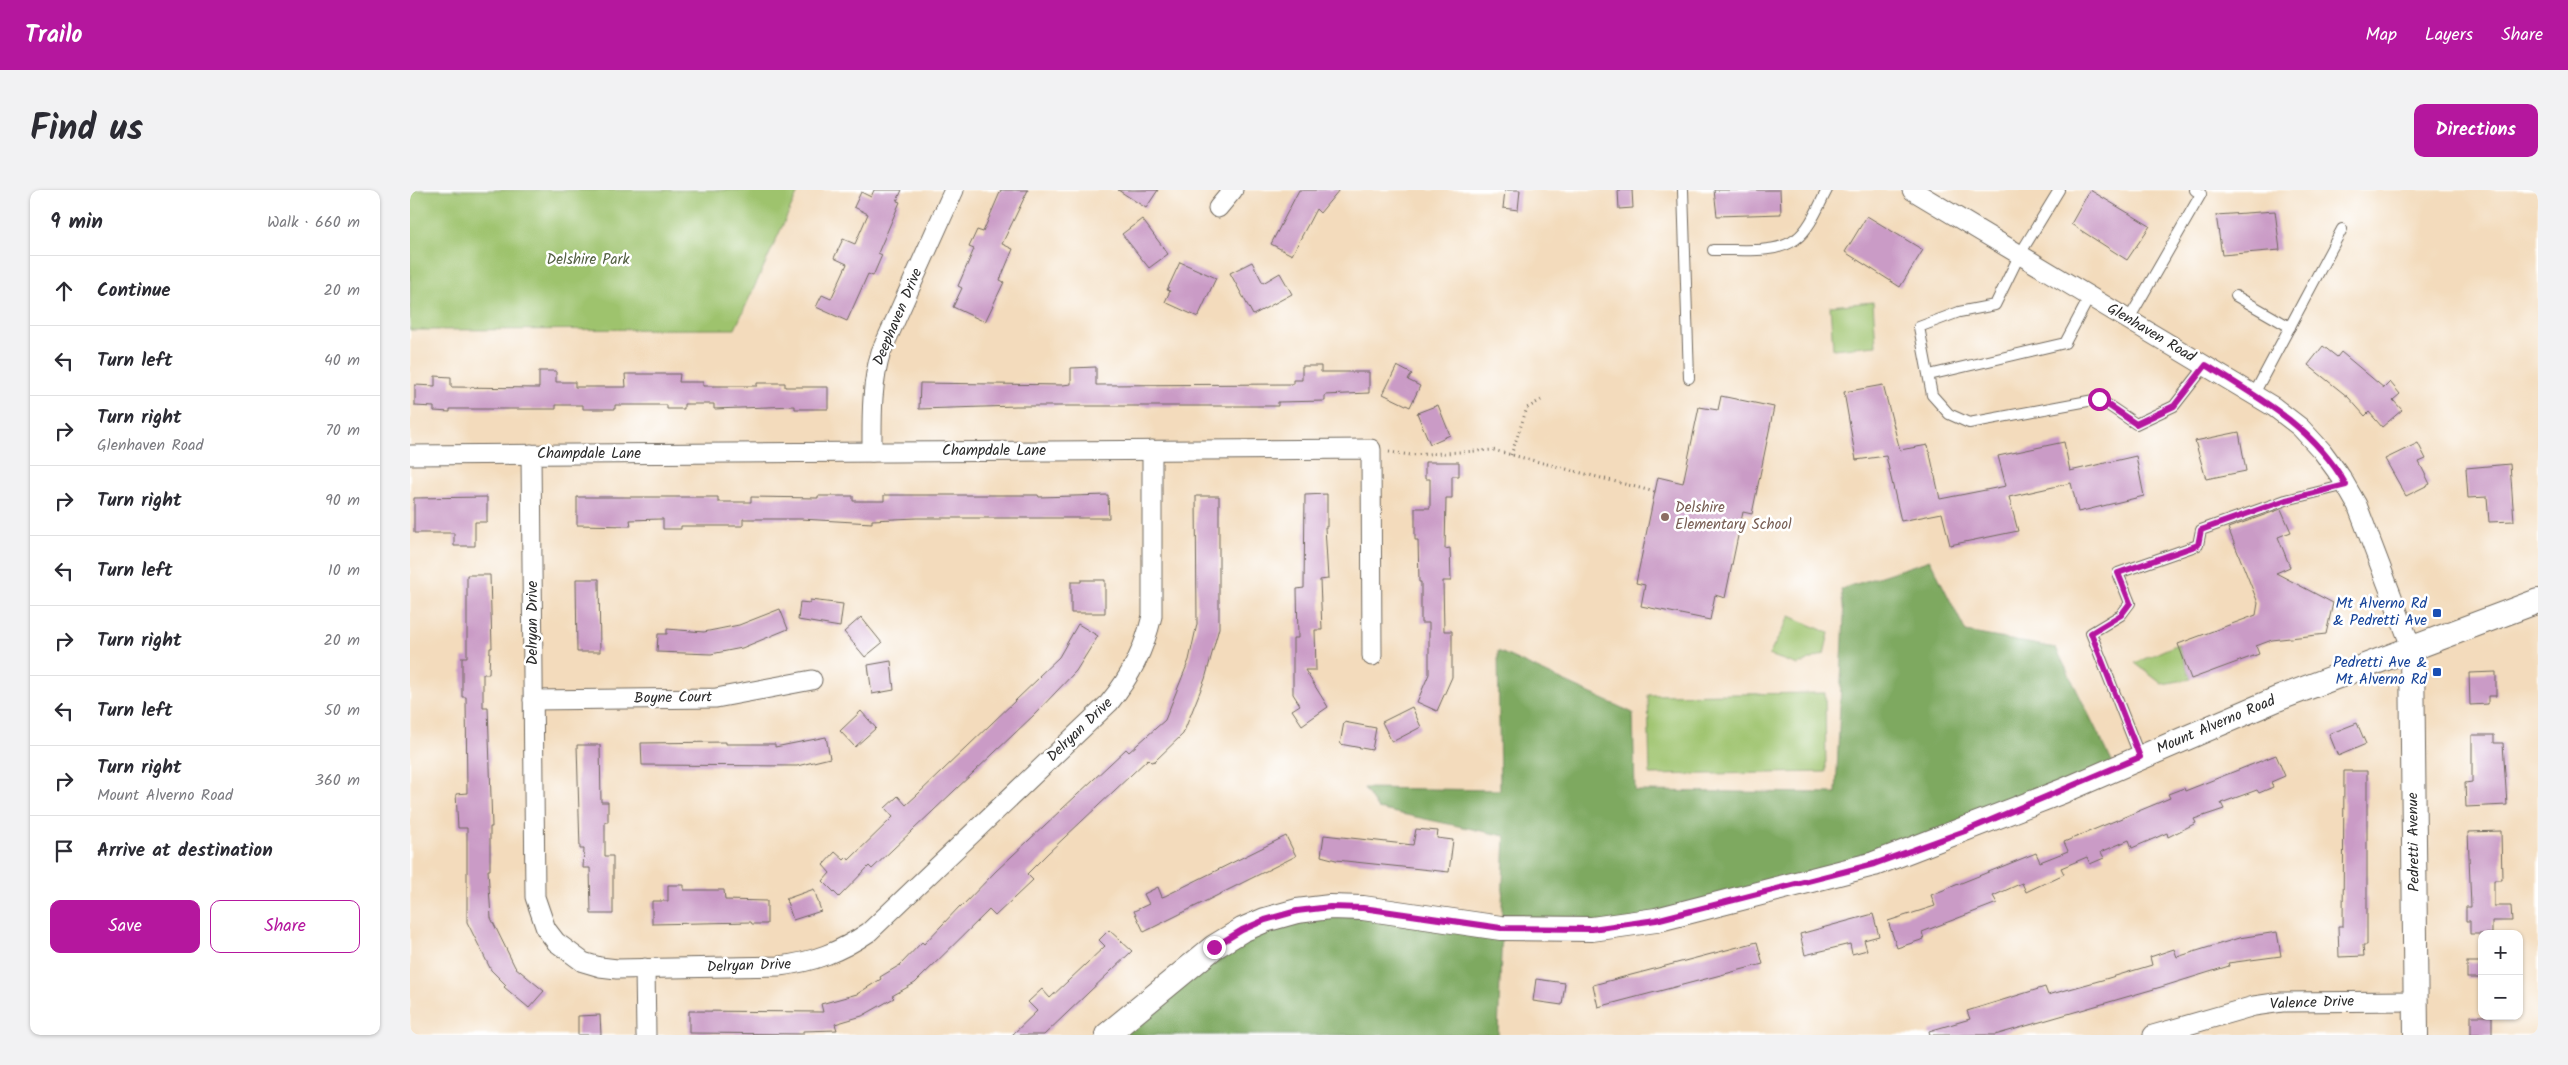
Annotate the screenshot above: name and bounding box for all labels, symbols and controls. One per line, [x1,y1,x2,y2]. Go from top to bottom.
text: Trailo [25,16,83,55]
text: Map [2366,21,2397,50]
text: Layers [2425,21,2473,50]
text: Share [2501,21,2543,50]
text: Find us [30,102,143,158]
button: Directions [2414,104,2538,157]
text: 9 min [50,206,103,239]
text: Walk · 660 m [267,210,360,235]
park label: Delshire Park [546,248,630,272]
street label: Deephaven Drive [867,264,929,369]
text: Continue [97,276,170,306]
icon: ahead [50,277,78,305]
text: 20 m [324,278,360,303]
street label: Glenhaven Road [2102,297,2200,369]
text: Turn left [97,346,172,376]
icon: left [50,347,78,375]
text: 40 m [324,348,360,373]
route start [2088,388,2111,411]
text: Turn right [97,403,182,433]
icon: right [50,417,78,445]
text: 70 m [325,418,360,443]
text: Glenhaven Road [97,433,203,458]
street label: Champdale Lane [942,439,1046,463]
street label: Champdale Lane [537,442,641,466]
text: Turn right [97,486,182,516]
icon: right [50,487,78,515]
text: 90 m [325,488,360,513]
place label: Delshire Elementary School [1675,496,1792,537]
marker: Delshire Elementary School [1659,511,1671,523]
text: Turn left [97,556,172,586]
icon: left [50,557,78,585]
text: 10 m [328,558,360,583]
street label: Delryan Drive [521,581,545,665]
place label: Mt Alverno Rd & Pedretti Ave [2333,592,2428,633]
marker: Mt Alverno Rd & Pedretti Ave [2431,607,2443,619]
text: Turn right [97,626,182,656]
icon: right [50,627,78,655]
text: 20 m [324,628,360,653]
place label: Pedretti Ave & Mt Alverno Rd [2333,651,2428,692]
marker: Pedretti Ave & Mt Alverno Rd [2431,666,2443,678]
street label: Boyne Court [634,685,712,711]
street label: Mount Alverno Road [2153,689,2280,761]
street label: Delryan Drive [1041,692,1119,768]
text: Turn left [97,696,172,726]
icon: left [50,697,78,725]
text: 50 m [324,698,360,723]
text: Turn right [97,753,182,783]
icon: right [50,767,78,795]
text: 360 m [315,768,360,793]
text: Mount Alverno Road [97,783,233,808]
street label: Pedretti Avenue [2401,792,2427,892]
text: Arrive at destination [97,836,273,866]
icon: arrive [50,837,78,865]
button: Save [50,900,200,953]
button: Share [210,900,360,953]
map controls [2478,930,2523,1020]
button: + [2478,930,2523,975]
route end [1203,936,1226,959]
street label: Delryan Drive [706,953,792,979]
button: − [2478,975,2523,1020]
street label: Valence Drive [2270,990,2355,1016]

